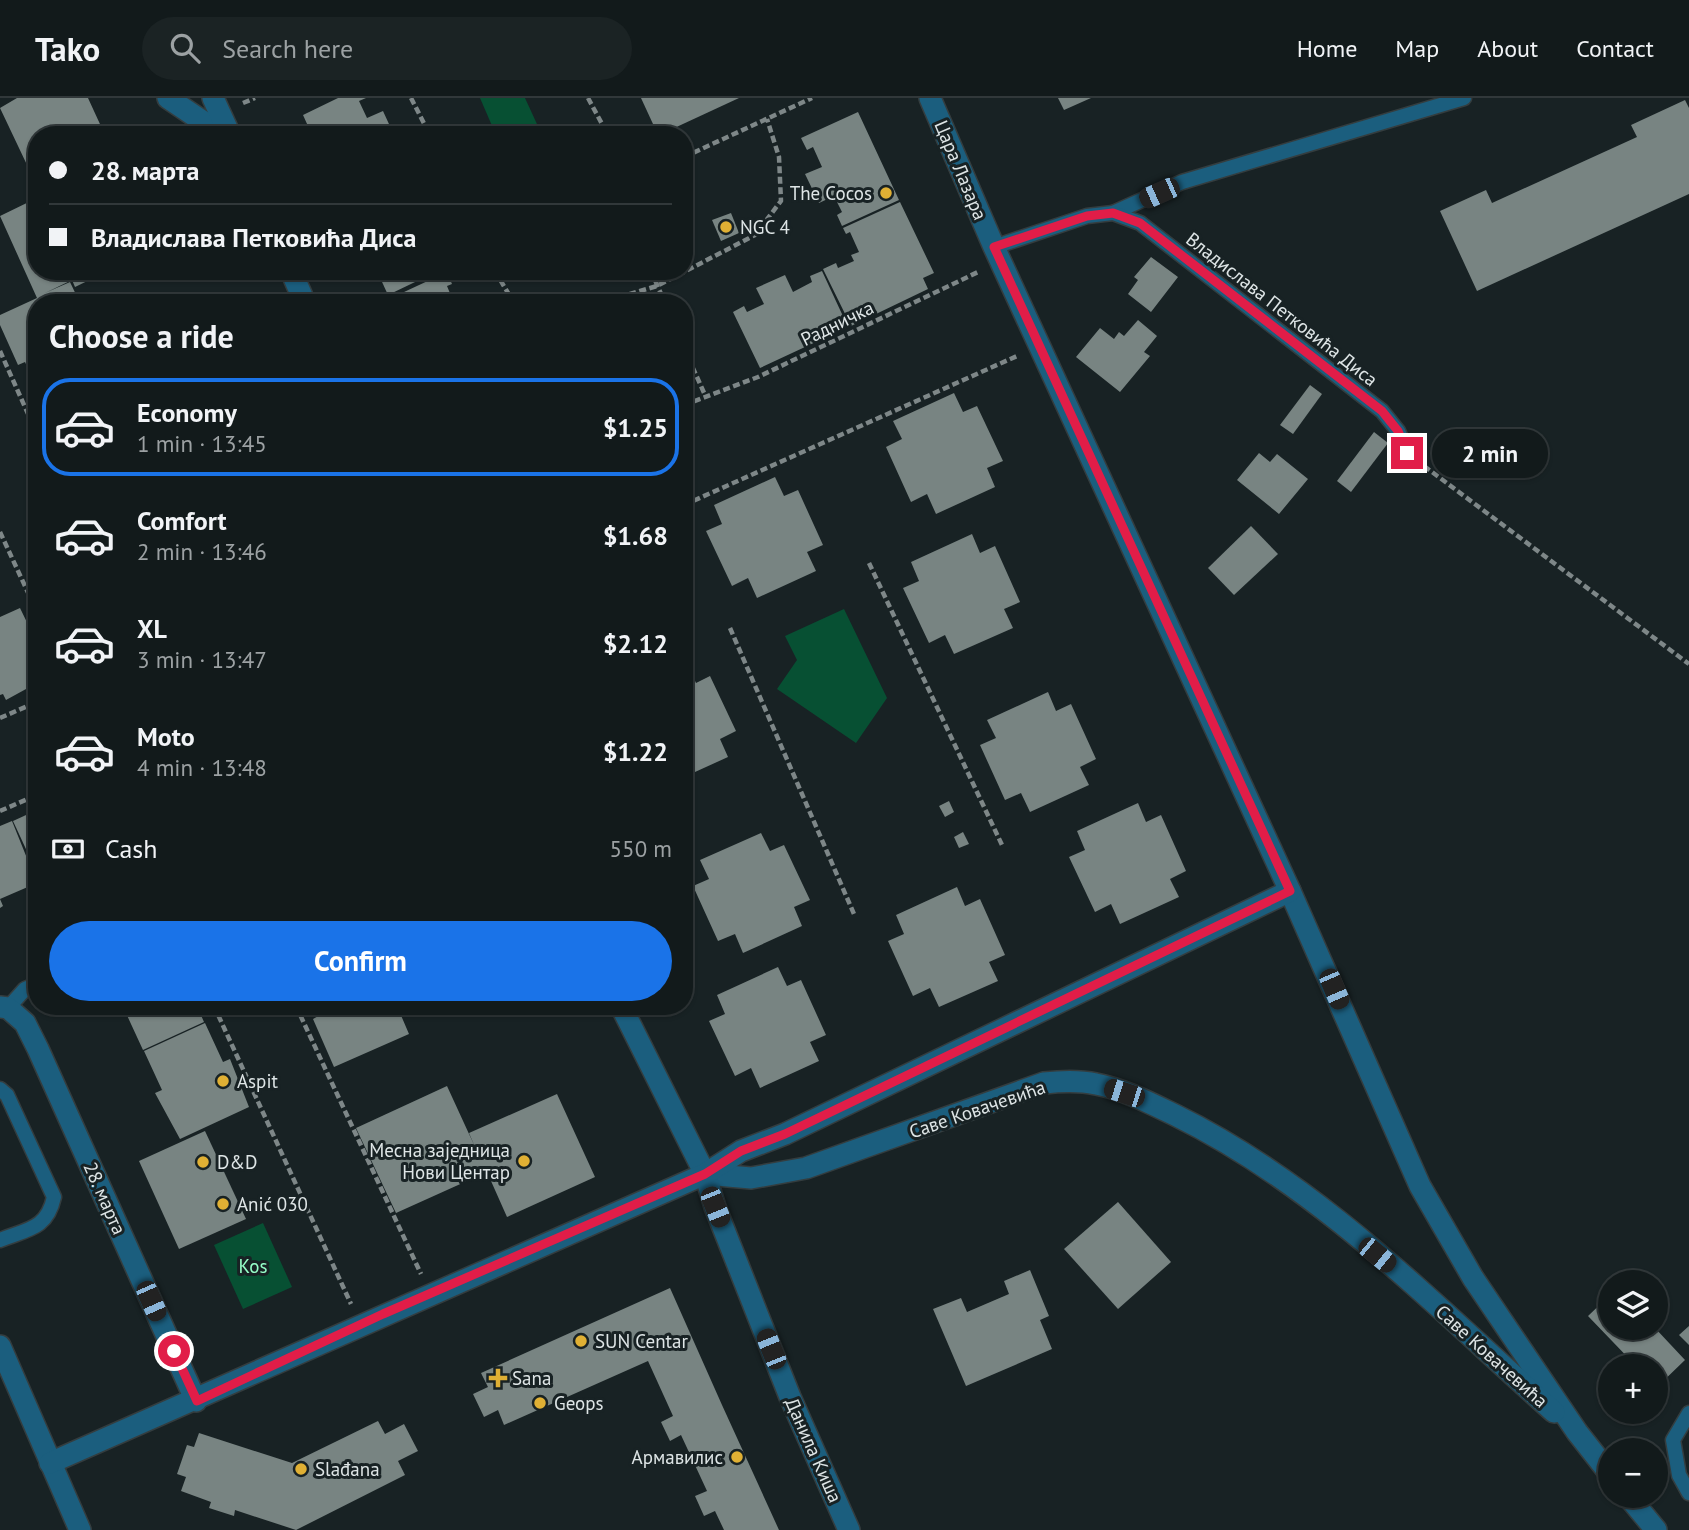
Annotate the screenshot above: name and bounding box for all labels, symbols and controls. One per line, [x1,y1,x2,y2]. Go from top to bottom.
search box [142,17,632,80]
text: Tako [35,27,100,70]
icon: search [166,29,204,67]
text: Search here [222,32,353,65]
text: Home [1297,33,1357,64]
text: Map [1395,33,1439,64]
text: About [1477,33,1538,64]
text: Contact [1576,33,1654,64]
street label: Цара Лазара [929,117,993,223]
text: 28. марта [91,154,199,187]
car [1136,175,1183,211]
place label: The Cocos [790,181,872,205]
marker: The Cocos [878,185,894,201]
place label: NGC 4 [740,215,790,239]
marker: NGC 4 [718,219,734,235]
text: Владислава Петковића Диса [91,221,416,254]
street label: Владислава Петковића Диса [1181,227,1383,391]
street label: Радничка [797,295,877,351]
text: Choose a ride [49,315,234,357]
icon: car [53,396,116,459]
text: Economy [137,396,237,429]
text: $1.25 [603,411,668,444]
callout: 2 min [1432,428,1547,478]
text: 1 min · 13:45 [137,429,267,458]
route end [1391,437,1423,469]
text: 2 min [1462,439,1518,468]
icon: car [53,504,116,567]
text: Comfort [137,504,227,537]
text: $1.68 [603,519,668,552]
text: 2 min · 13:46 [137,537,267,566]
icon: car [53,612,116,675]
text: XL [137,612,167,645]
text: $2.12 [603,627,668,660]
text: 3 min · 13:47 [137,645,267,674]
icon: car [53,720,116,783]
text: Moto [137,720,195,753]
text: $1.22 [603,735,668,768]
text: 4 min · 13:48 [137,753,267,782]
icon: cash [49,830,87,868]
text: Cash [105,832,157,865]
text: 550 m [610,834,672,863]
button: Confirm [49,921,672,1001]
car [1317,966,1352,1012]
place label: Aspit [237,1069,278,1093]
marker: Aspit [215,1073,231,1089]
street label: Саве Ковачевића [906,1074,1048,1144]
car [1101,1077,1148,1109]
place label: Месна заједница Нови Центар [369,1138,510,1184]
place label: D&D [217,1150,257,1174]
marker: Месна заједница Нови Центар [516,1153,532,1169]
marker: D&D [195,1154,211,1170]
street label: 28. марта [78,1158,132,1238]
car [698,1184,733,1230]
place label: Anić 030 [237,1192,308,1216]
marker: Anić 030 [215,1196,231,1212]
car [1355,1234,1400,1276]
park label: Kos [239,1254,267,1278]
map controls [1598,1270,1668,1508]
button: layers [1598,1270,1668,1340]
car [133,1278,170,1324]
street label: Саве Ковачевића [1431,1299,1553,1413]
car [754,1326,789,1372]
place label: SUN Centar [595,1329,688,1353]
marker: SUN Centar [573,1333,589,1349]
route start [158,1335,190,1367]
button: + [1598,1354,1668,1424]
place label: Sana [512,1366,551,1390]
marker: Sana [490,1370,506,1386]
place label: Geops [554,1391,604,1415]
street label: Данила Киша [780,1394,848,1506]
marker: Geops [532,1395,548,1411]
button: − [1598,1438,1668,1508]
place label: Армавилис [632,1445,723,1469]
marker: Армавилис [729,1449,745,1465]
place label: Slađana [315,1457,380,1481]
marker: Slađana [293,1461,309,1477]

